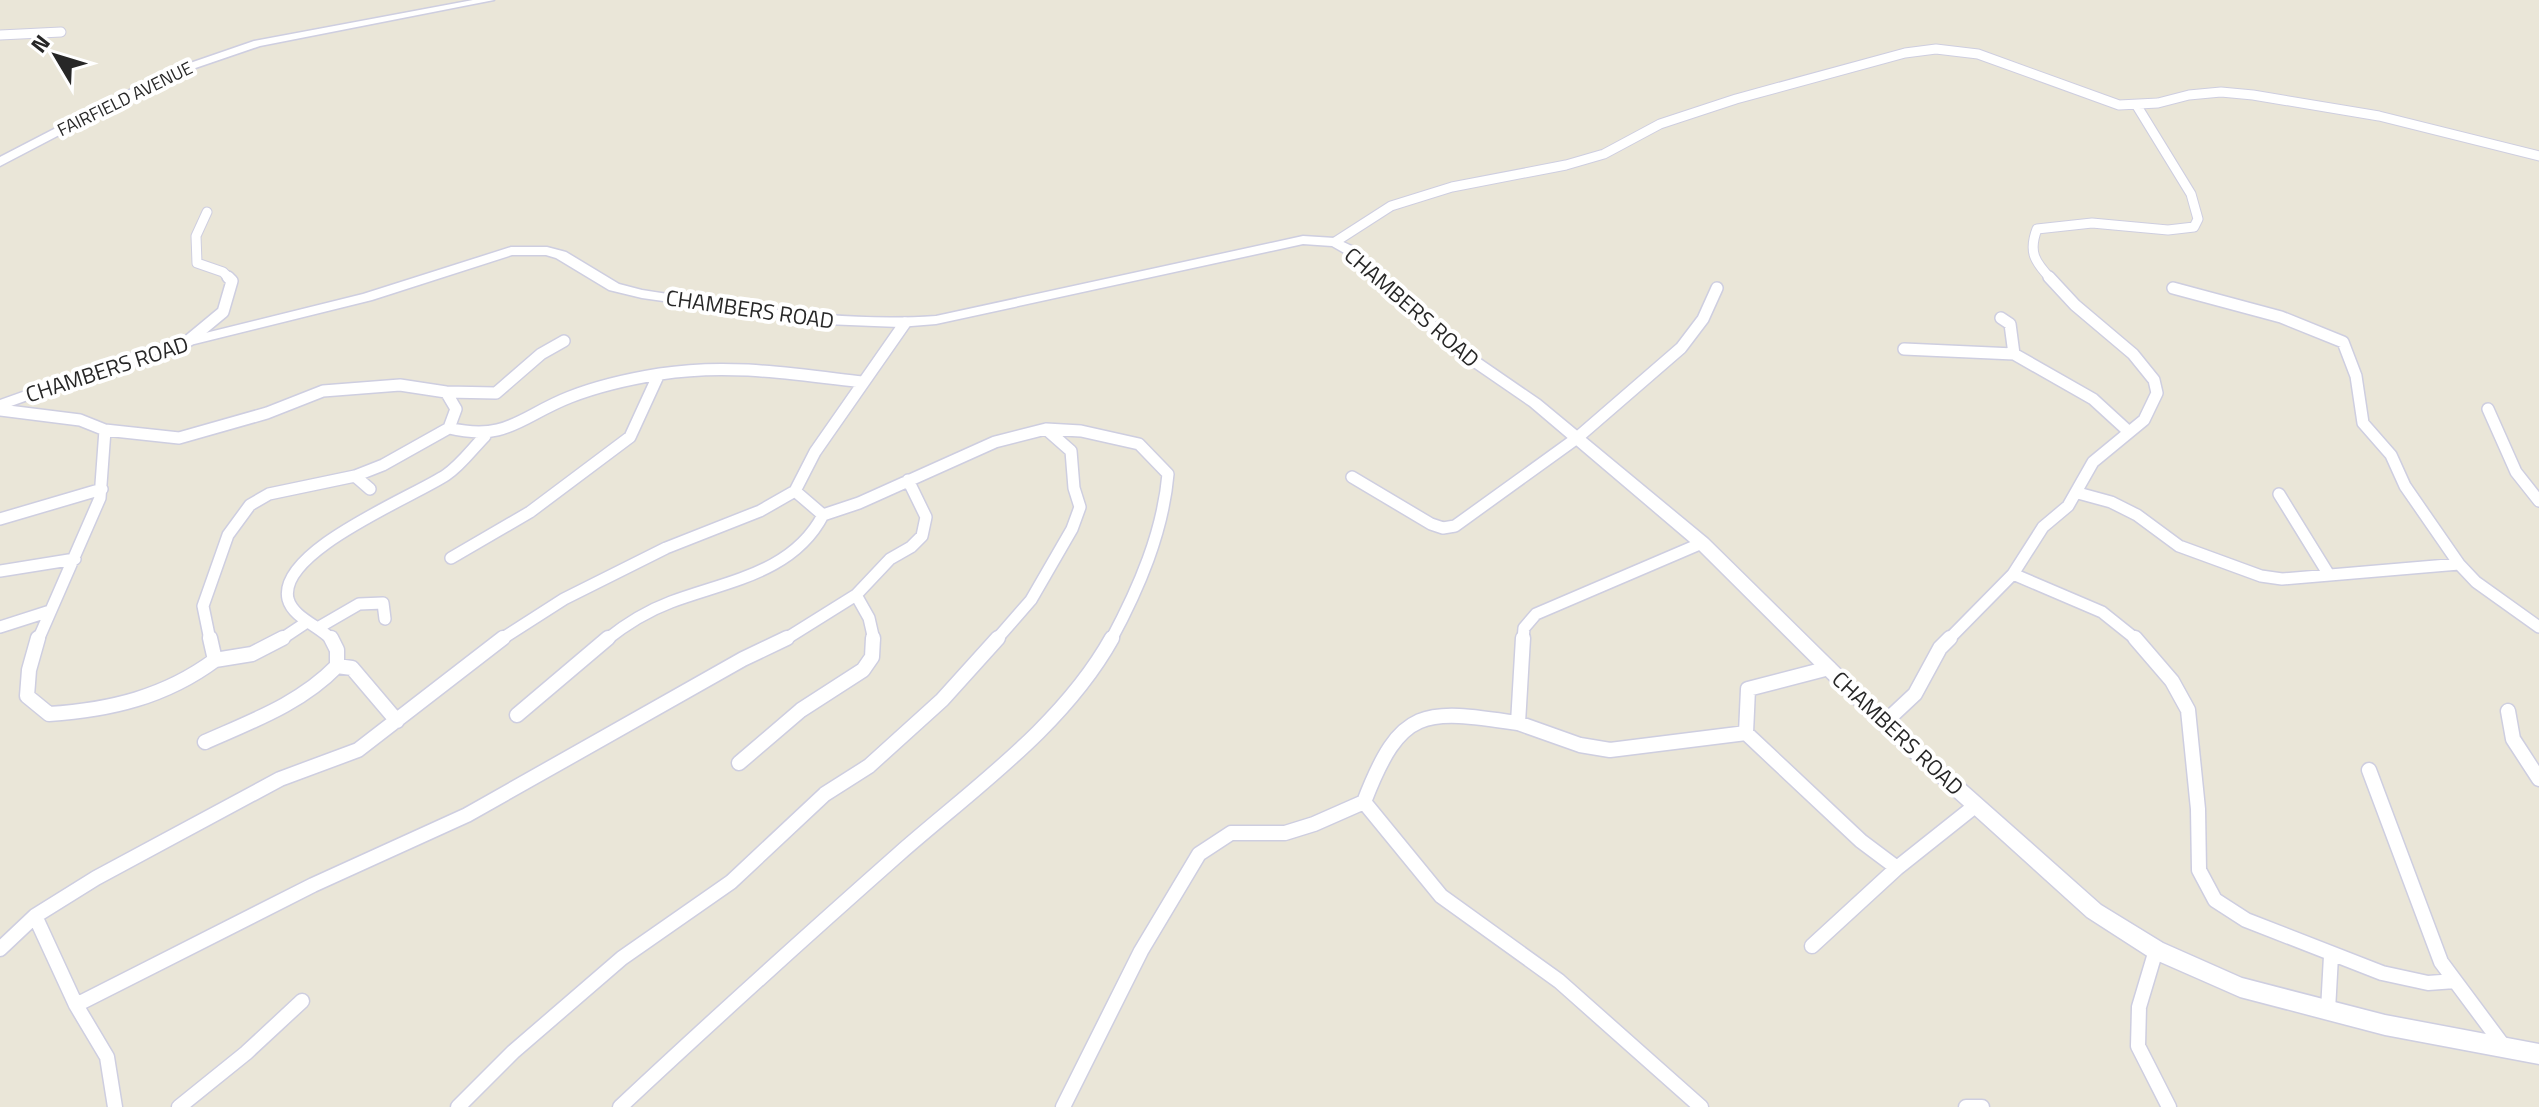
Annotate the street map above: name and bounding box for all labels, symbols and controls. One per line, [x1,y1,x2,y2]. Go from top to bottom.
north arrow [16,16,96,96]
text: N [22,27,58,60]
street label: FAIRFIELD AVENUE [53,54,197,143]
street label: CHAMBERS ROAD [1337,239,1487,375]
street label: CHAMBERS ROAD [664,280,836,338]
street label: CHAMBERS ROAD [21,327,193,411]
street label: CHAMBERS ROAD [1824,663,1972,803]

